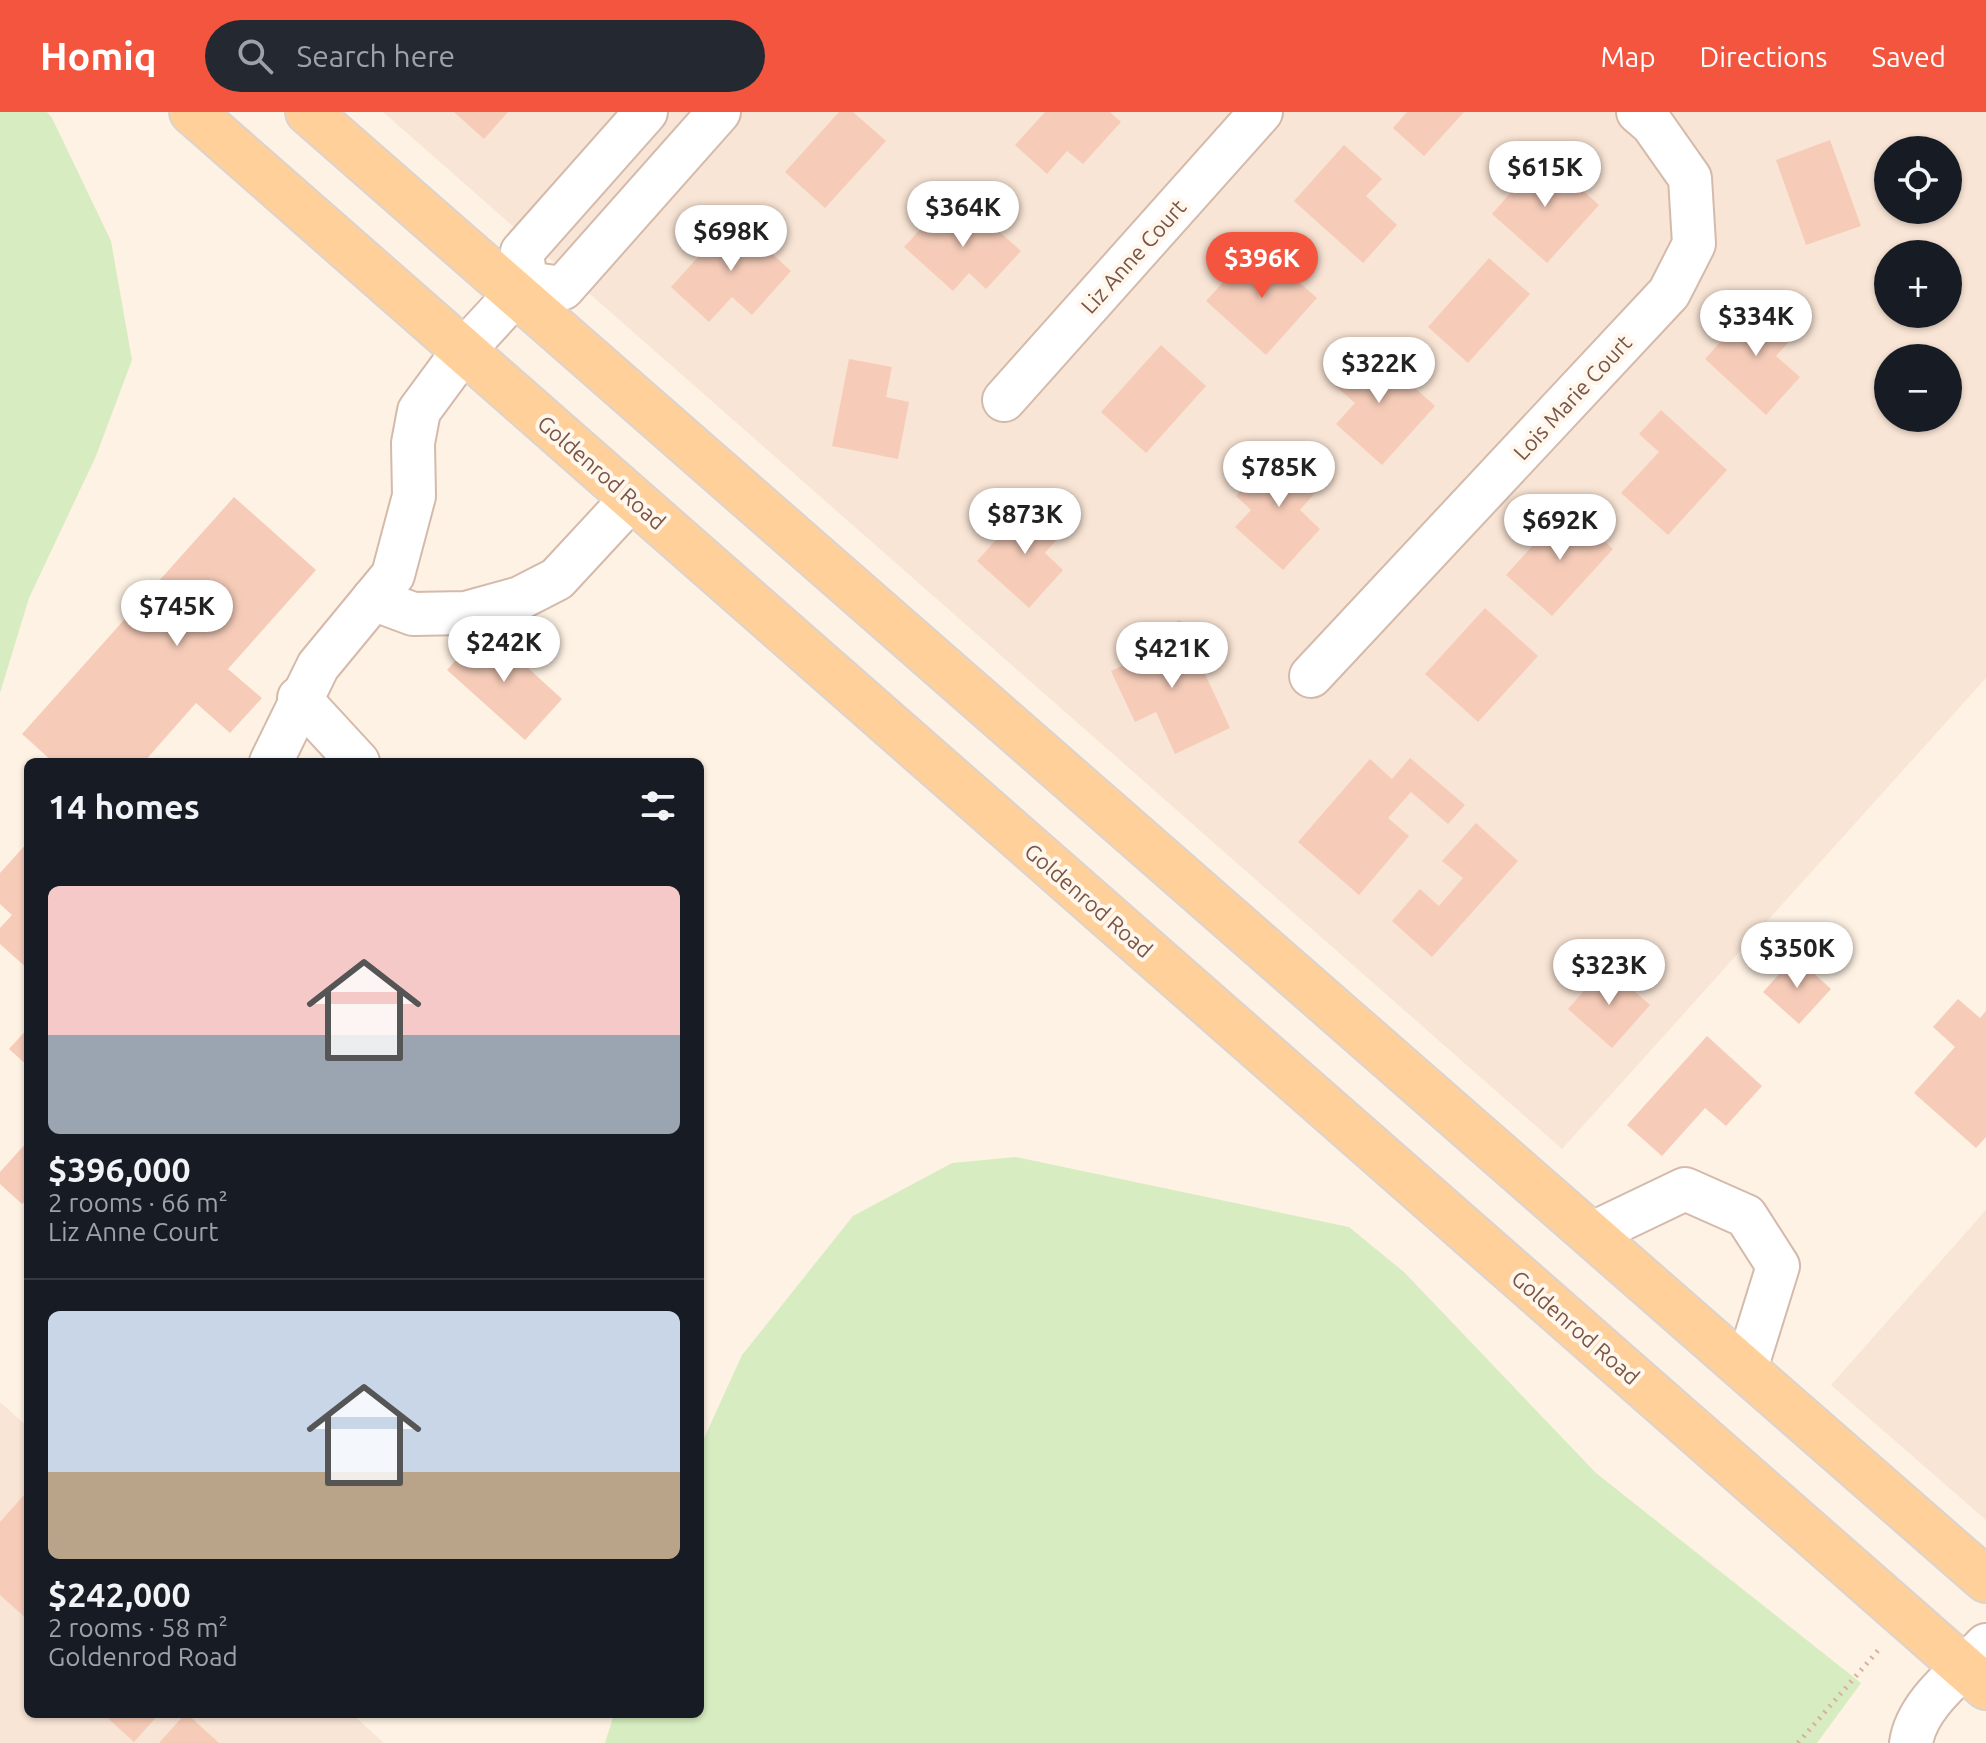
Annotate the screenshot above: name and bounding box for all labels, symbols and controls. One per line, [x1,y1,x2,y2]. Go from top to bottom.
search box [205,20,765,92]
icon: search [233,34,277,78]
text: Homiq [40,35,157,77]
text: Search here [297,39,455,73]
text: Map [1600,41,1656,72]
text: Directions [1700,41,1827,72]
text: Saved [1871,41,1946,72]
map controls [1874,136,1962,432]
button: locate [1874,136,1962,224]
pin: $615K [1489,141,1601,209]
text: $615K [1507,152,1583,181]
pin: $364K [907,181,1019,249]
text: $364K [925,192,1001,221]
street label: Liz Anne Court [1075,194,1191,318]
pin: $698K [675,205,787,273]
text: $698K [693,216,769,245]
pin: $396K [1206,232,1318,300]
button: + [1874,240,1962,328]
text: $396K [1224,243,1300,272]
pin: $334K [1700,290,1812,358]
text: $334K [1718,301,1794,330]
street label: Lois Marie Court [1508,329,1636,464]
pin: $322K [1323,337,1435,405]
button: − [1874,344,1962,432]
text: $322K [1341,348,1417,377]
street label: Goldenrod Road [533,410,671,534]
pin: $785K [1223,441,1335,509]
text: $785K [1241,452,1317,481]
pin: $873K [969,488,1081,556]
pin: $692K [1504,494,1616,562]
text: $873K [987,499,1063,528]
text: $692K [1522,505,1598,534]
pin: $745K [121,580,233,648]
text: $745K [139,591,215,620]
pin: $242K [448,616,560,684]
pin: $421K [1116,622,1228,690]
text: $242K [466,627,542,656]
text: $421K [1134,633,1210,662]
icon: filters [636,784,680,828]
text: 14 homes [48,787,200,825]
street label: Goldenrod Road [1020,838,1158,962]
pin: $350K [1741,922,1853,990]
text: $350K [1759,933,1835,962]
icon: home [292,938,436,1082]
pin: $323K [1553,939,1665,1007]
text: $323K [1571,950,1647,979]
text: $396,000 [48,1150,191,1188]
text: 2 rooms · 66 m² [48,1188,228,1217]
text: Liz Anne Court [48,1217,218,1246]
street label: Goldenrod Road [1507,1265,1645,1389]
icon: home [292,1363,436,1507]
text: $242,000 [48,1575,191,1613]
text: 2 rooms · 58 m² [48,1613,228,1642]
text: Goldenrod Road [48,1642,238,1671]

